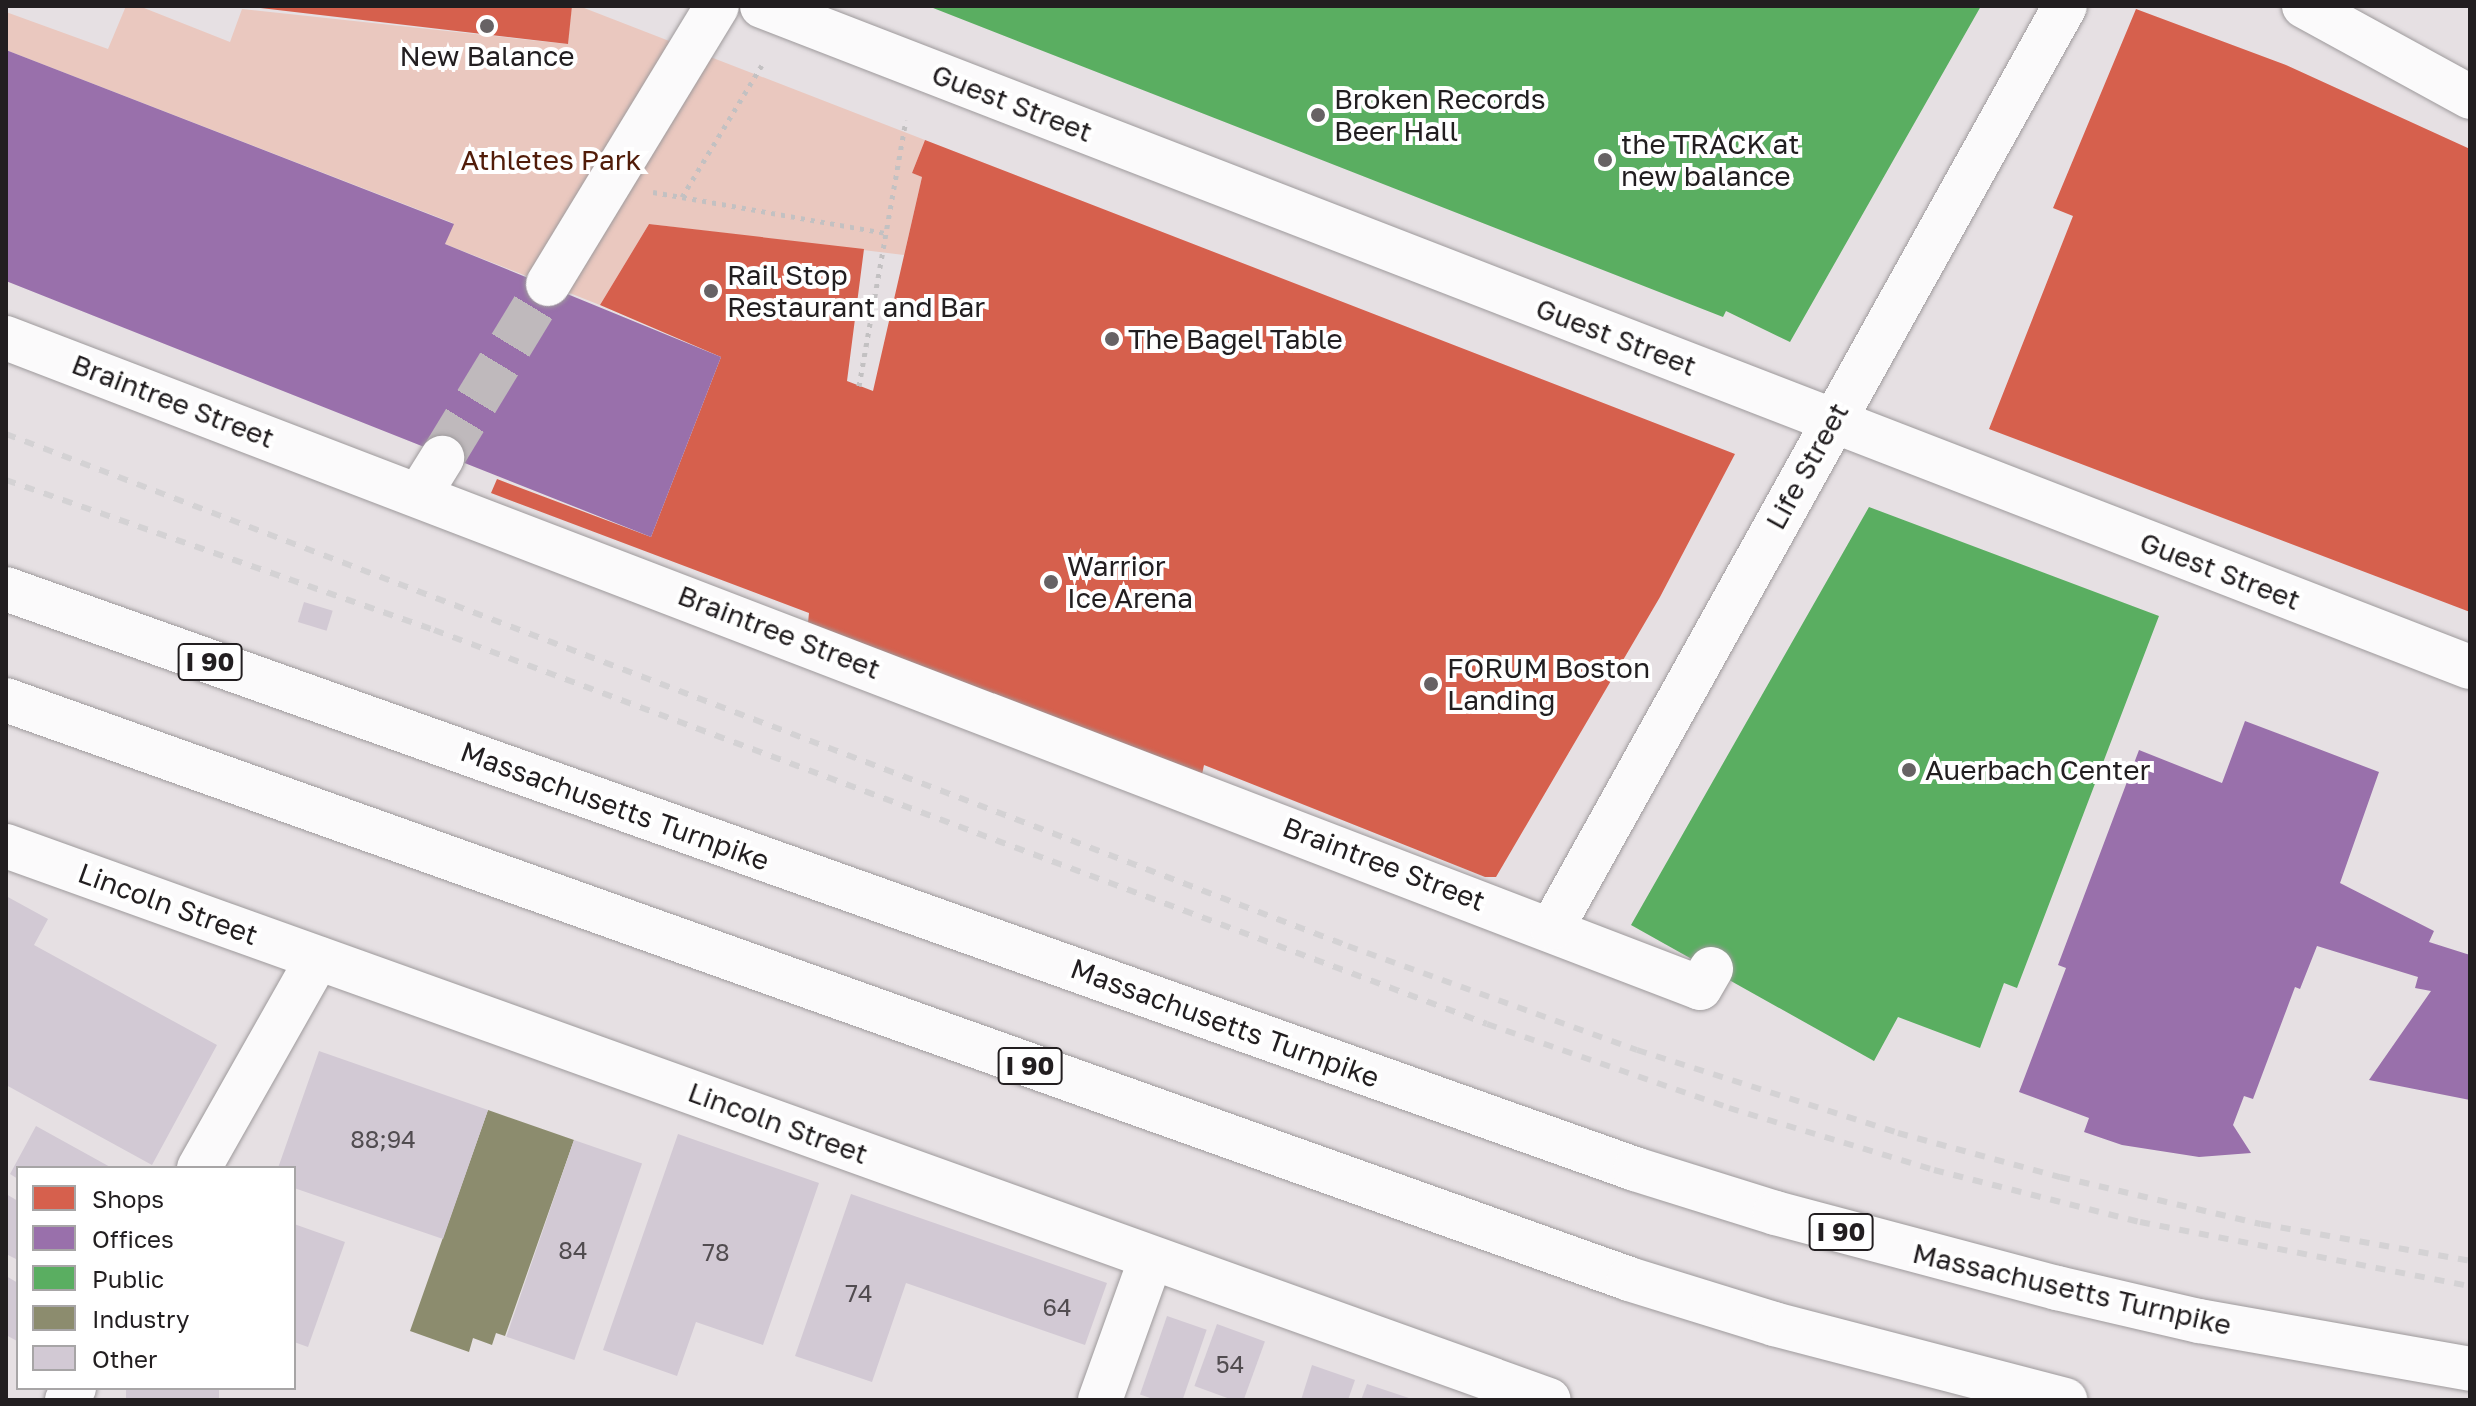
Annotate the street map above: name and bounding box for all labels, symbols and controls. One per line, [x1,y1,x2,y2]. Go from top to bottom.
marker: New Balance [478,17,496,35]
place label: New Balance [400,39,574,73]
street label: Guest Street [927,57,1097,149]
place label: Broken Records Beer Hall [1334,82,1546,148]
marker: Broken Records Beer Hall [1309,106,1327,124]
place label: the TRACK at new balance [1621,127,1799,193]
park label: Athletes Park [461,143,641,177]
marker: the TRACK at new balance [1596,151,1614,169]
place label: Rail Stop Restaurant and Bar [727,258,985,324]
marker: Rail Stop Restaurant and Bar [702,282,720,300]
street label: Guest Street [1531,291,1701,383]
place label: The Bagel Table [1128,322,1343,356]
marker: The Bagel Table [1103,330,1121,348]
street label: Braintree Street [67,347,279,455]
street label: Life Street [1758,397,1856,535]
street label: Guest Street [2135,525,2305,617]
place label: Warrior Ice Arena [1067,549,1193,615]
marker: Warrior Ice Arena [1042,573,1060,591]
street label: Braintree Street [673,578,885,686]
road number: I 90 [176,640,244,684]
place label: FORUM Boston Landing [1447,651,1650,717]
marker: FORUM Boston Landing [1422,675,1440,693]
street label: Massachusetts Turnpike [456,734,774,878]
place label: Auerbach Center [1925,753,2150,787]
marker: Auerbach Center [1900,761,1918,779]
street label: Braintree Street [1278,810,1490,918]
street label: Lincoln Street [74,856,262,952]
street label: Massachusetts Turnpike [1066,951,1384,1095]
road number: I 90 [996,1044,1064,1088]
street label: Lincoln Street [684,1075,872,1171]
house number: 88;94 [350,1125,416,1153]
legend [16,1166,296,1390]
text: Shops [92,1184,164,1213]
road number: I 90 [1807,1210,1875,1254]
text: Offices [92,1224,174,1253]
house number: 84 [558,1236,588,1264]
street label: Massachusetts Turnpike [1909,1236,2235,1342]
house number: 78 [702,1238,730,1266]
text: Public [92,1264,164,1293]
house number: 74 [845,1279,873,1307]
house number: 64 [1042,1293,1072,1321]
text: Industry [92,1304,189,1333]
text: Other [92,1344,157,1373]
house number: 54 [1216,1350,1244,1378]

